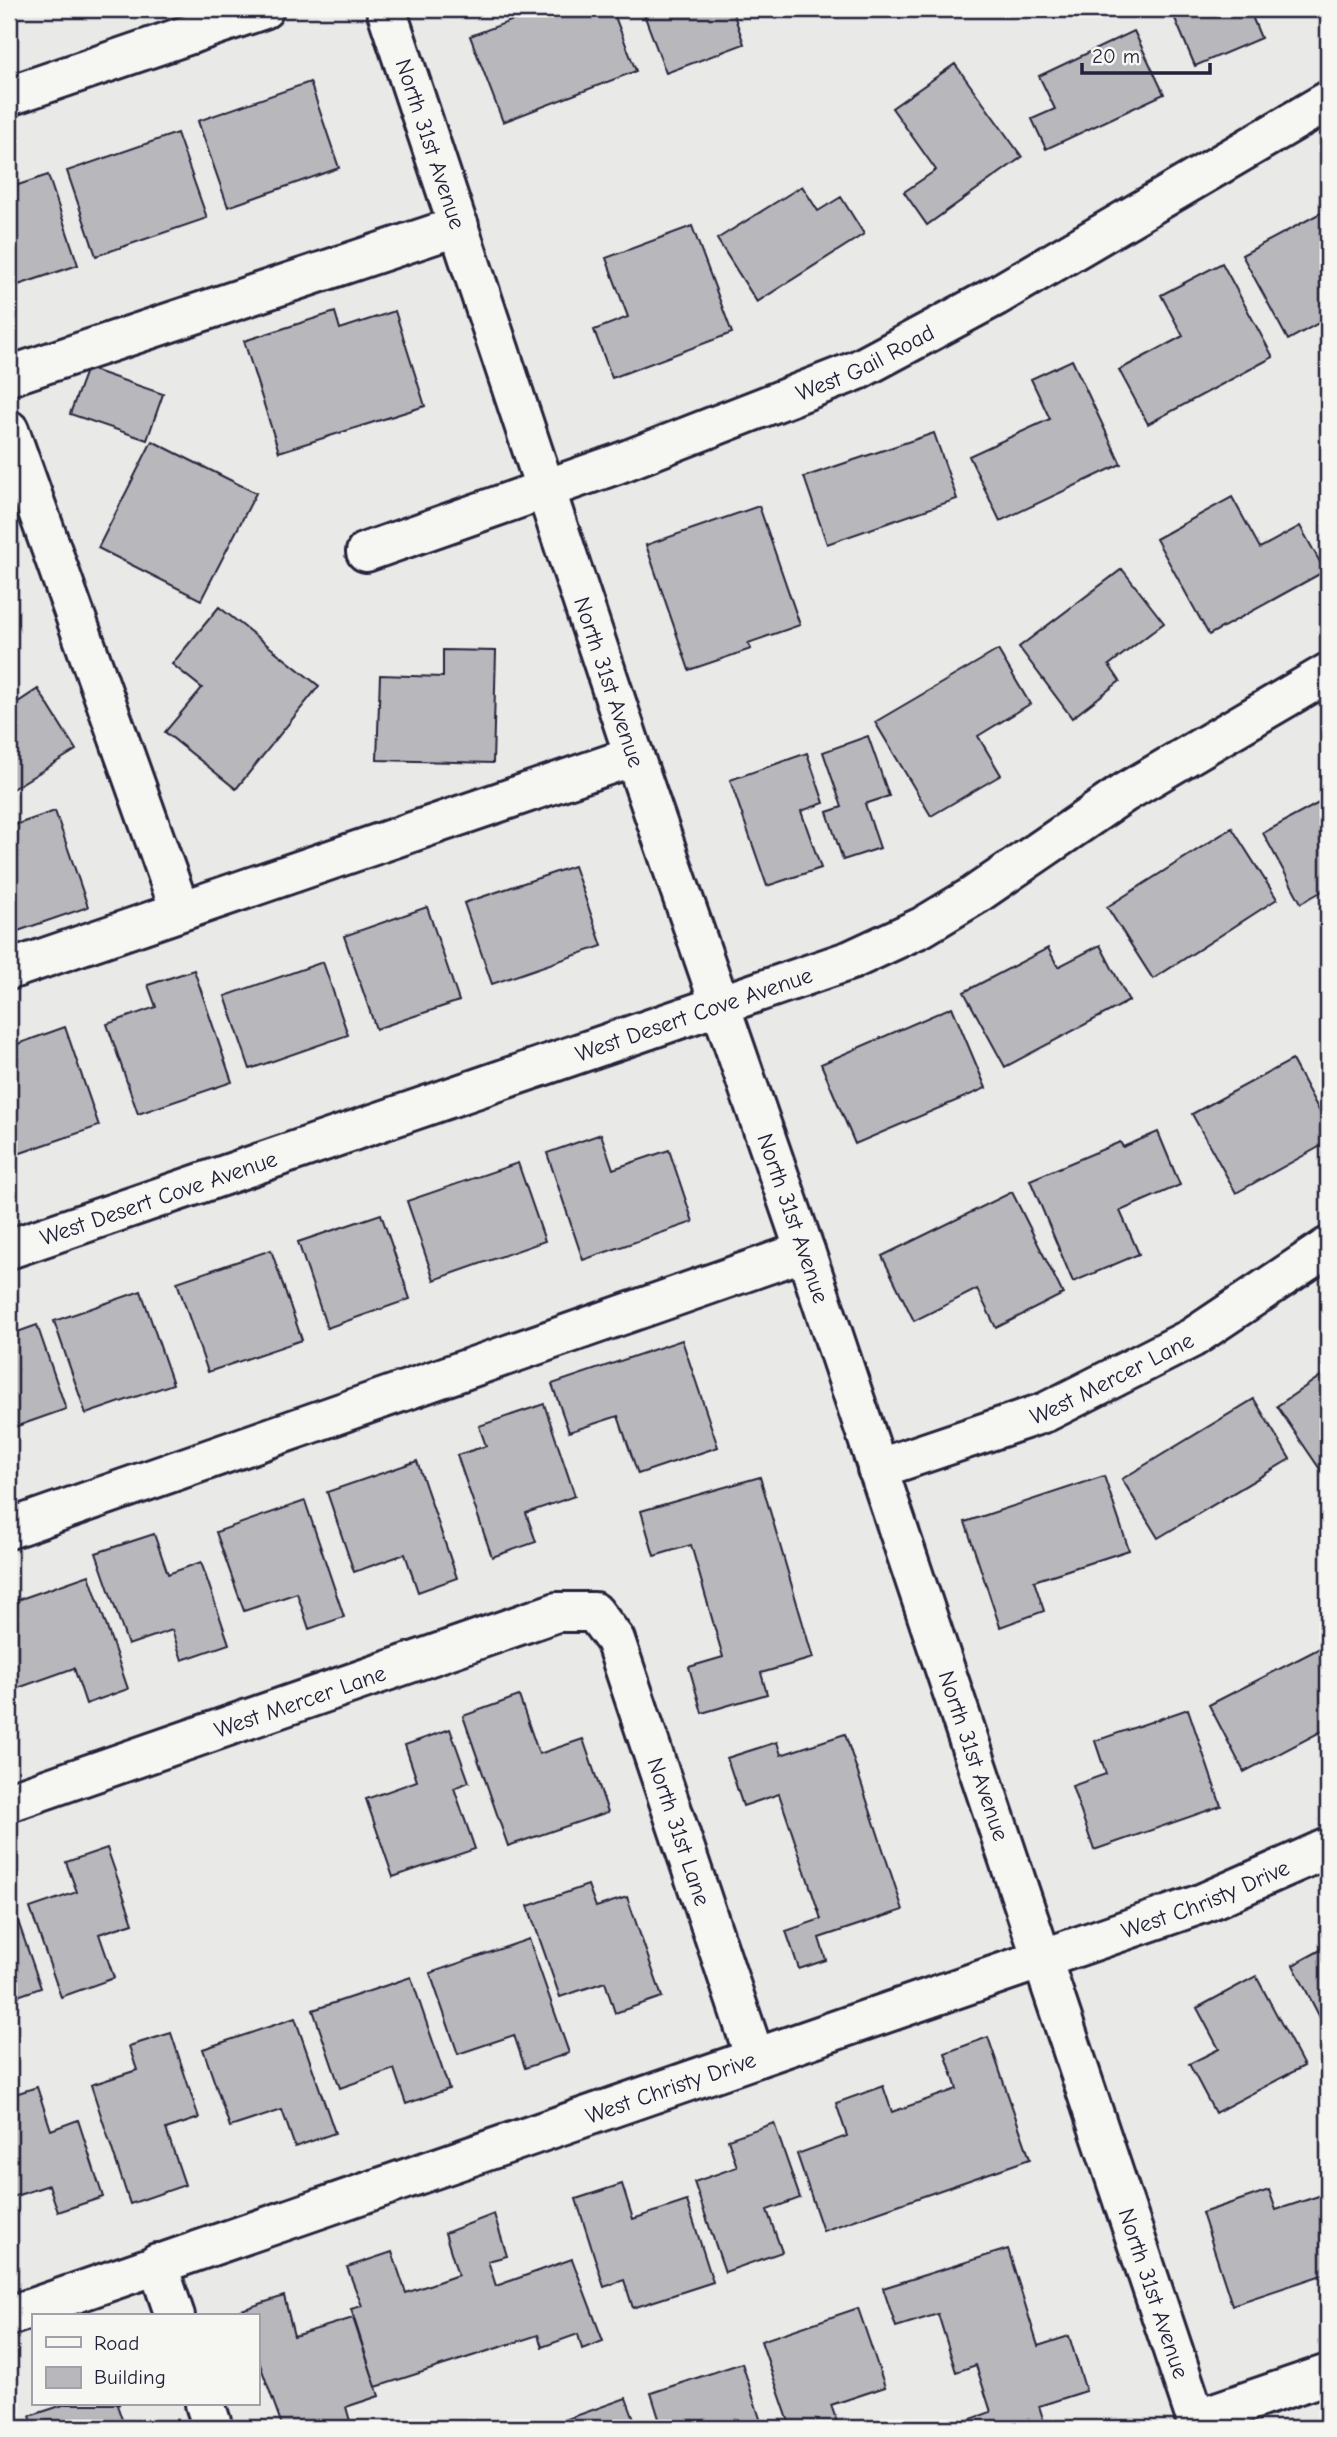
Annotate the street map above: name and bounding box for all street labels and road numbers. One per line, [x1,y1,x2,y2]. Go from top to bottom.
street label: North 31st Avenue [390,55,472,232]
street label: West Gail Road [792,318,939,406]
street label: North 31st Avenue [569,593,650,771]
street label: West Desert Cove Avenue [572,961,816,1067]
street label: North 31st Avenue [752,1130,835,1307]
street label: West Desert Cove Avenue [36,1145,280,1251]
street label: West Mercer Lane [1026,1326,1198,1430]
street label: West Mercer Lane [211,1659,389,1743]
street label: North 31st Avenue [933,1667,1015,1844]
street label: North 31st Lane [642,1754,717,1909]
street label: West Christy Drive [1118,1853,1293,1944]
street label: West Christy Drive [582,2045,759,2129]
street label: North 31st Avenue [1113,2205,1195,2382]

